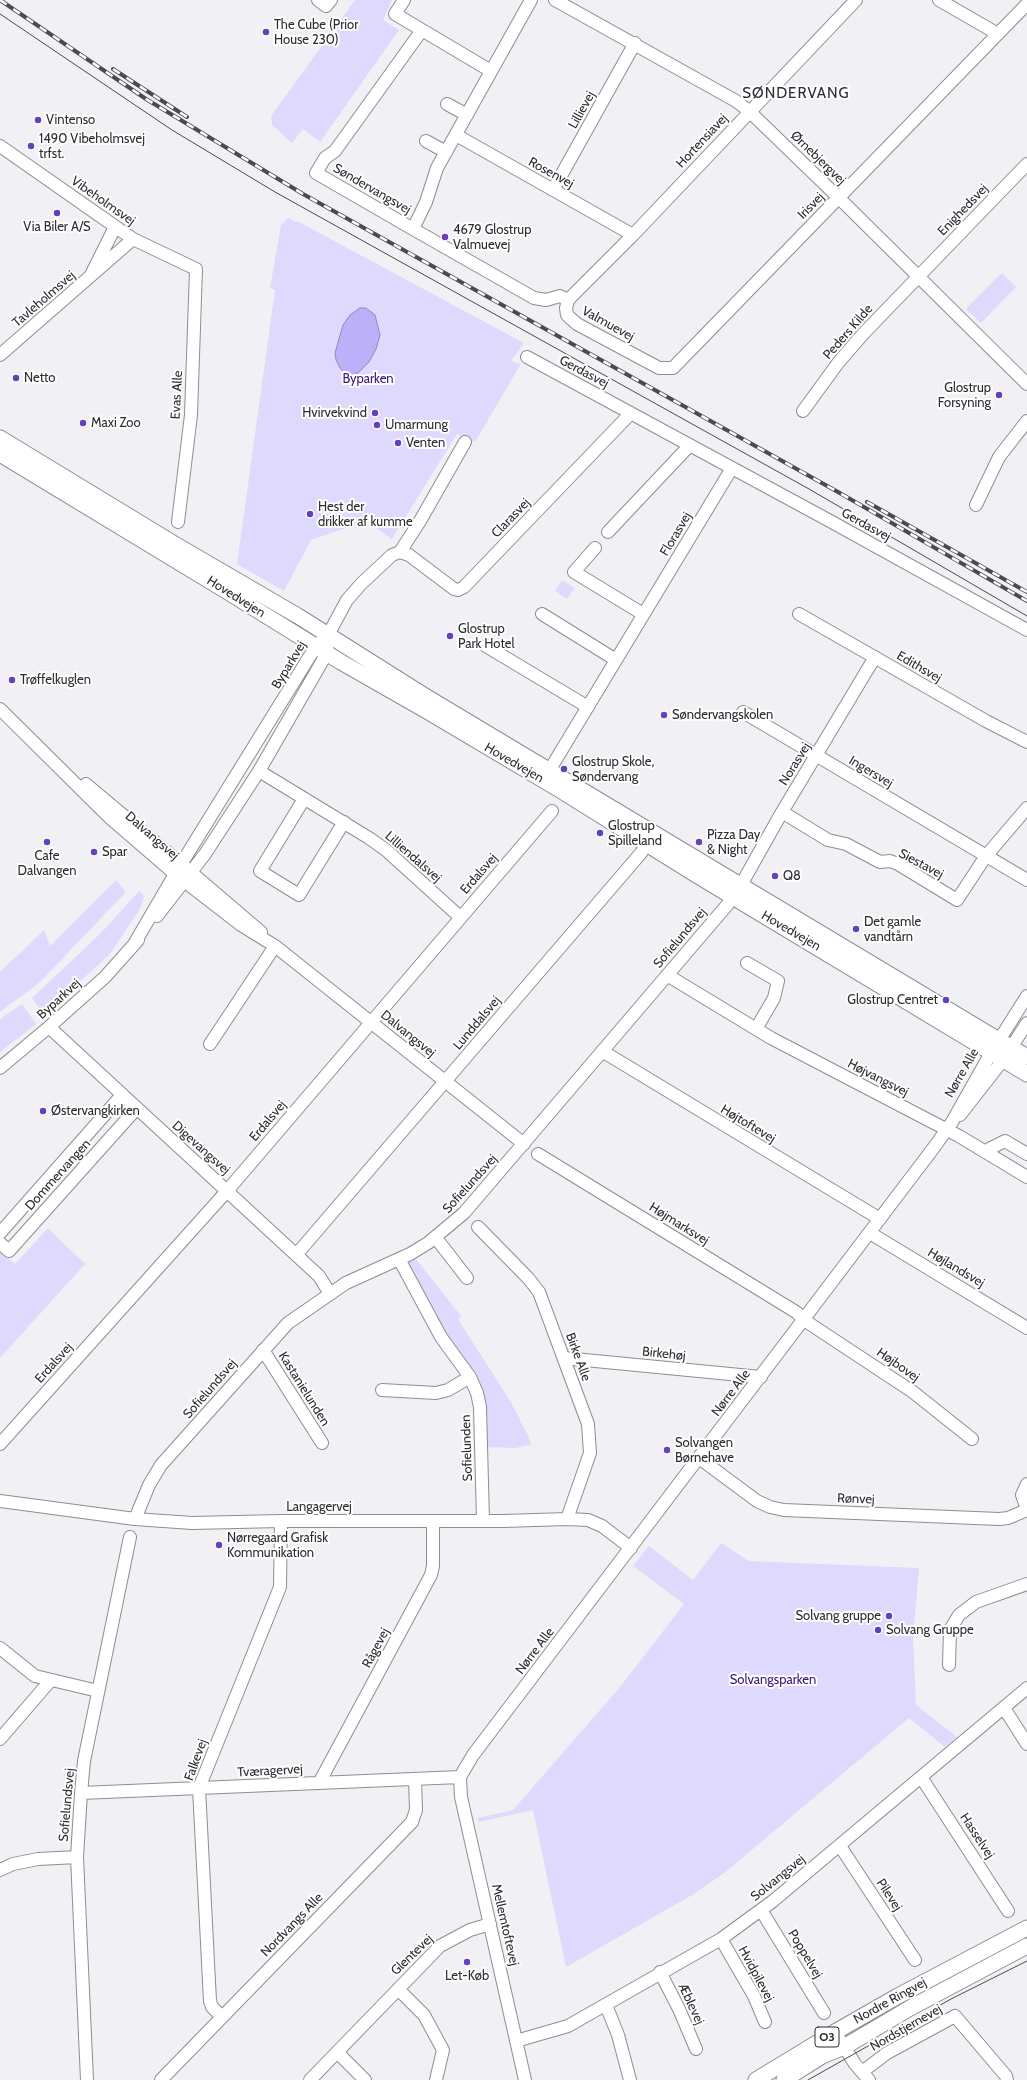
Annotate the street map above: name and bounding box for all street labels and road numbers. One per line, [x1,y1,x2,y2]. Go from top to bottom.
street label: Lillievej [565,89,599,131]
street label: Hortensiavej [673,111,731,171]
street label: Ørnebjergvej [787,128,849,188]
street label: Rosenvej [526,154,576,192]
street label: Søndervangsvej [330,160,414,218]
street label: Vibeholmsvej [68,173,138,229]
street label: Enighedsvej [935,181,991,239]
street label: Irisvej [795,189,827,223]
street label: Tavleholmsvej [9,268,79,330]
street label: Peders Kilde [820,301,876,363]
street label: Valmuevej [579,303,637,345]
street label: Gerdasvej [557,352,611,392]
street label: Evas Alle [168,370,186,420]
street label: Clarasvej [488,495,534,541]
street label: Gerdasvej [839,505,893,545]
street label: Florasvej [657,509,695,559]
street label: Hovedvejen [204,573,268,621]
street label: Byparkvej [269,638,309,692]
street label: Edithsvej [894,648,944,686]
street label: Hovedvejen [482,740,546,786]
street label: Norasvej [776,740,814,788]
street label: Ingersvej [846,753,896,791]
street label: Dalvangsvej [122,808,182,864]
street label: Lilliendalsvej [382,828,444,886]
street label: Siestavej [896,846,946,882]
street label: Erdalsvej [457,851,501,897]
street label: Sofielundsvej [650,905,710,971]
street label: Hovedvejen [759,908,823,954]
street label: Byparkvej [34,975,84,1023]
street label: Lunddalsvej [450,993,504,1053]
street label: Dalvangsvej [377,1007,439,1061]
street label: Nørre Alle [942,1046,982,1100]
street label: Højvangsvej [845,1056,911,1100]
street label: Erdalsvej [246,1097,290,1145]
street label: Højtoftevej [718,1102,778,1146]
street label: Digevangsvej [169,1118,233,1178]
street label: Dommervangen [22,1136,94,1214]
street label: Sofielundsvej [440,1151,500,1217]
street label: Højmarksvej [646,1199,712,1249]
street label: Højlandsvej [925,1245,987,1291]
street label: Birke Alle [562,1331,594,1383]
street label: Erdalsvej [32,1340,76,1386]
street label: Birkehøj [641,1344,687,1364]
street label: Højbovej [874,1345,922,1385]
street label: Kastanielunden [275,1349,333,1429]
street label: Sofielundsvej [180,1356,240,1422]
street label: Nørre Alle [708,1367,754,1419]
street label: Sofielunden [458,1414,476,1482]
street label: Rønvej [837,1491,875,1507]
street label: Langagervej [286,1499,352,1515]
street label: Rågevej [359,1625,393,1671]
street label: Nørre Alle [512,1625,558,1677]
street label: Falkevej [181,1737,211,1783]
street label: Tværagervej [237,1761,303,1781]
street label: Sofielundsvej [56,1768,78,1842]
street label: Hasselvej [956,1810,998,1862]
street label: Solvangsvej [748,1851,808,1905]
street label: Pilevej [873,1876,905,1914]
street label: Mellemtoftevej [488,1883,522,1967]
street label: Nordvangs Alle [258,1890,326,1960]
street label: Poppelvej [784,1927,826,1981]
street label: Glentevej [388,1931,436,1979]
street label: Hvidpilevej [735,1944,777,2004]
street label: Nordre Ringvej [851,1975,929,2027]
street label: Æblevej [675,1981,707,2027]
street label: Nordstjernevej [867,2001,945,2055]
road number: O3 [815,2027,839,2047]

